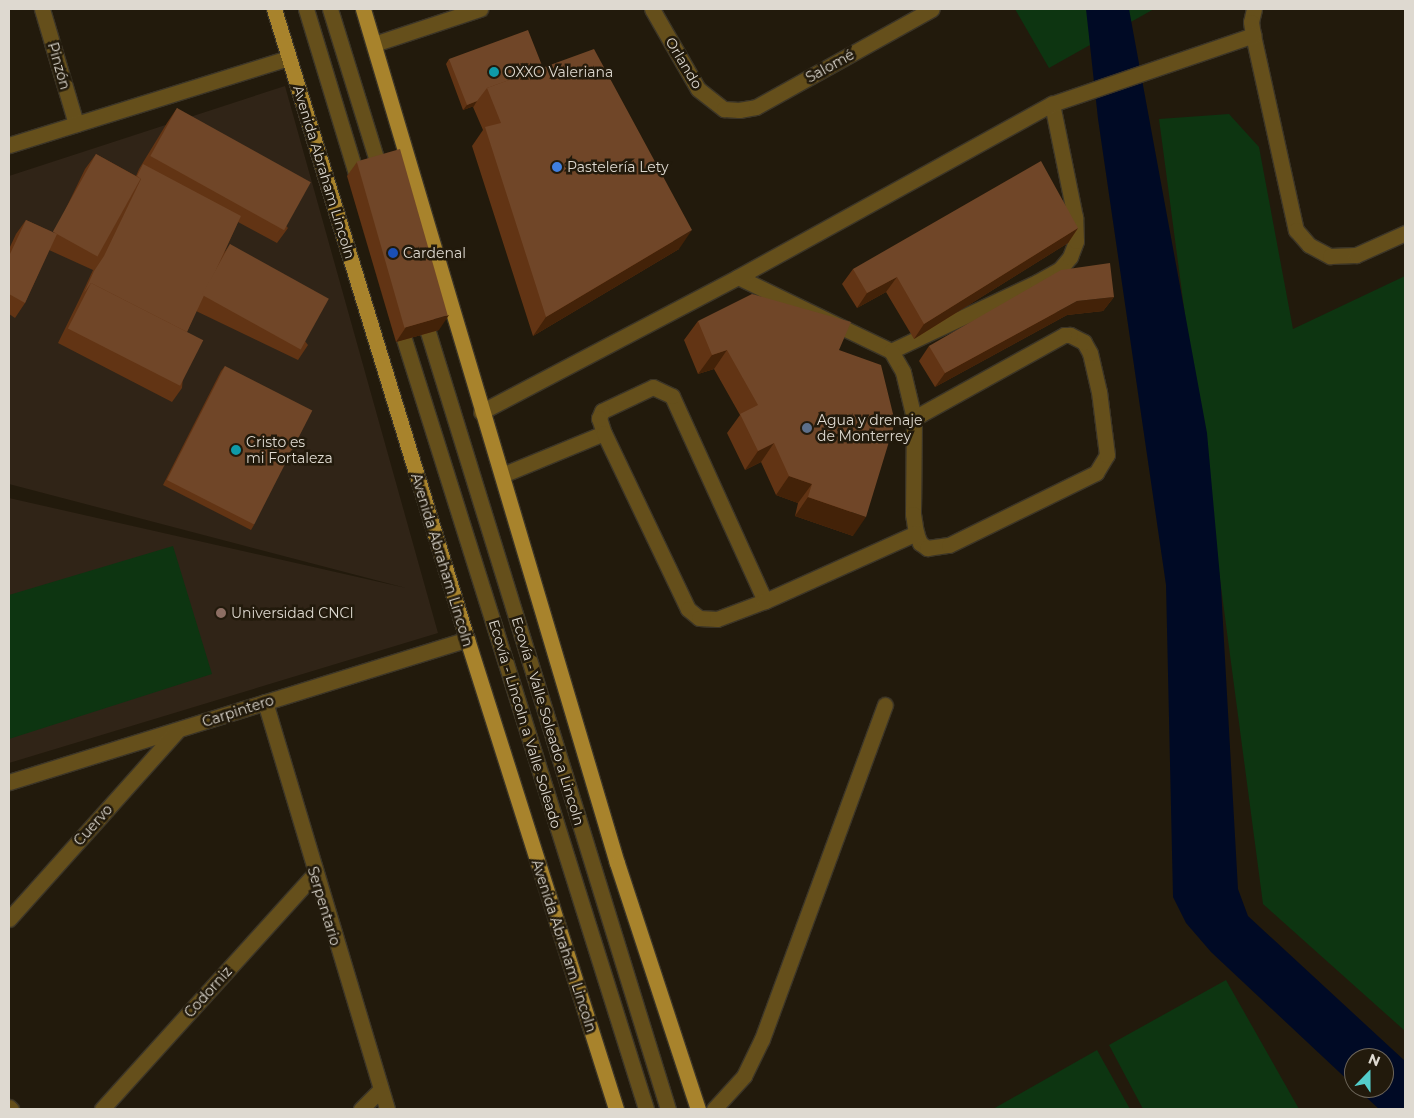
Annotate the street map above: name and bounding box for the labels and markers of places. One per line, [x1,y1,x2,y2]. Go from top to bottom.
place label: OXXO Valeriana [504,64,613,80]
marker: OXXO Valeriana [488,66,500,78]
place label: Pastelería Lety [567,159,669,175]
marker: Pastelería Lety [551,161,563,173]
place label: Cardenal [403,245,466,261]
marker: Cardenal [387,247,399,259]
place label: Agua y drenaje de Monterrey [817,412,923,444]
marker: Agua y drenaje de Monterrey [801,422,813,434]
place label: Cristo es mi Fortaleza [246,434,333,467]
marker: Cristo es mi Fortaleza [230,444,242,456]
place label: Universidad CNCI [231,605,354,621]
marker: Universidad CNCI [215,607,227,619]

